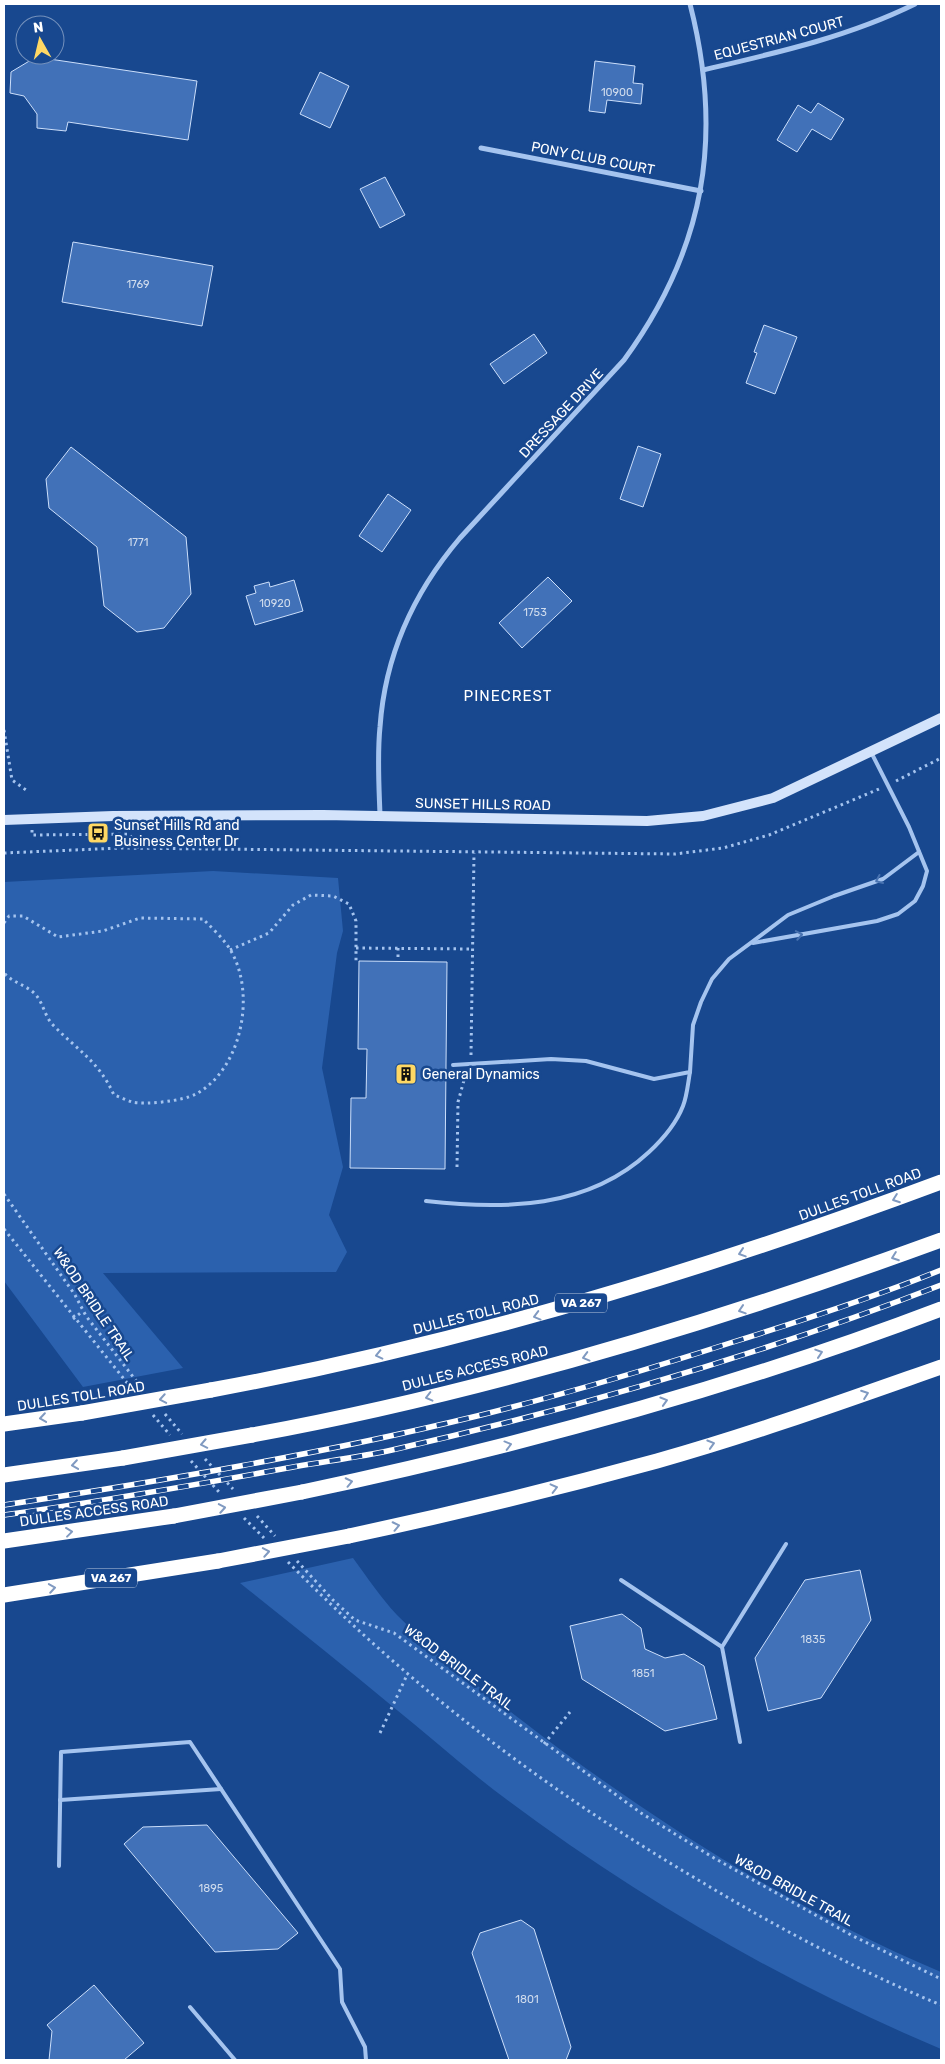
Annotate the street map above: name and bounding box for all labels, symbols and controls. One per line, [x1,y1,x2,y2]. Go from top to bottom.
street label: EQUESTRIAN COURT [712,13,846,64]
north arrow [15,15,65,65]
text: N [32,19,44,37]
house number: 10900 [601,86,633,99]
street label: PONY CLUB COURT [530,138,656,179]
house number: 1769 [126,278,150,291]
street label: DRESSAGE DRIVE [516,365,607,461]
house number: 1771 [128,536,148,549]
house number: 10920 [259,597,291,610]
house number: 1753 [523,606,547,619]
district label: PINECREST [464,687,552,705]
street label: SUNSET HILLS ROAD [415,795,551,814]
place label: Sunset Hills Rd and Business Center Dr [114,817,240,850]
bus stop icon: Sunset Hills Rd and Business Center Dr [86,821,110,845]
one-way arrow [875,873,884,884]
one-way arrow [795,931,803,941]
building icon: General Dynamics [394,1062,418,1086]
place label: General Dynamics [422,1066,540,1083]
street label: DULLES TOLL ROAD [797,1164,924,1225]
one-way arrow [892,1193,900,1203]
street label: W&OD BRIDLE TRAIL [49,1244,138,1364]
one-way arrow [739,1247,747,1257]
one-way arrow [892,1251,900,1261]
street label: DULLES TOLL ROAD [411,1291,541,1338]
road number: VA 267 [555,1294,607,1312]
one-way arrow [738,1304,746,1314]
one-way arrow [533,1310,541,1320]
street label: DULLES ACCESS ROAD [400,1342,550,1395]
one-way arrow [815,1348,823,1358]
one-way arrow [375,1349,384,1360]
one-way arrow [583,1351,591,1361]
street label: DULLES TOLL ROAD [16,1378,146,1415]
one-way arrow [861,1390,869,1400]
one-way arrow [424,1391,433,1402]
one-way arrow [158,1394,167,1404]
one-way arrow [660,1397,668,1407]
one-way arrow [39,1413,47,1423]
one-way arrow [199,1439,208,1449]
one-way arrow [503,1440,512,1451]
one-way arrow [706,1440,715,1450]
one-way arrow [70,1459,78,1470]
one-way arrow [345,1477,354,1487]
one-way arrow [550,1483,559,1494]
street label: DULLES ACCESS ROAD [19,1493,170,1530]
one-way arrow [218,1503,227,1513]
one-way arrow [392,1521,401,1532]
one-way arrow [66,1527,74,1538]
one-way arrow [261,1548,270,1558]
road number: VA 267 [85,1569,137,1588]
one-way arrow [48,1583,56,1593]
street label: W&OD BRIDLE TRAIL [400,1621,517,1714]
house number: 1835 [801,1633,826,1646]
house number: 1851 [632,1667,654,1680]
street label: W&OD BRIDLE TRAIL [731,1851,856,1930]
house number: 1895 [199,1882,224,1895]
house number: 1801 [515,1993,539,2006]

